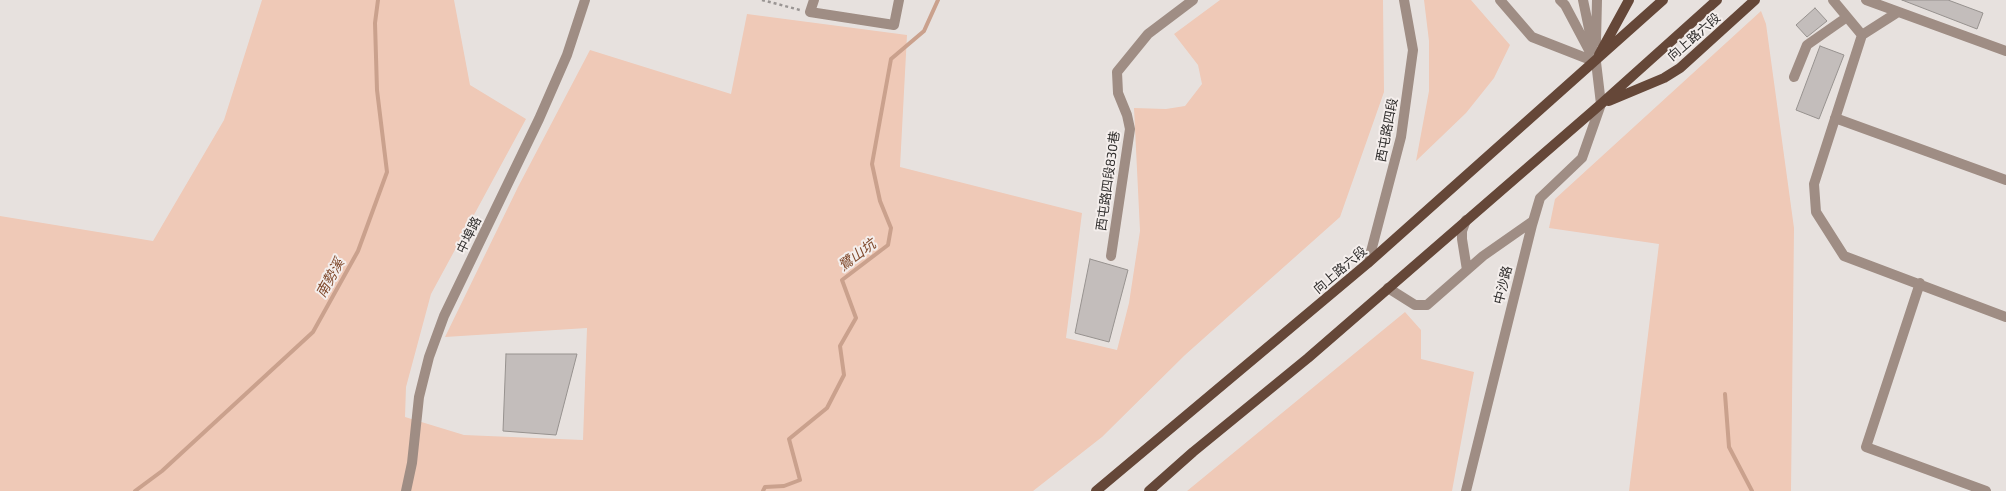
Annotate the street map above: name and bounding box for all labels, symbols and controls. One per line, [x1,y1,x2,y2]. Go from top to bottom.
street label: 向上路六段 [1664,10,1724,64]
street label: 西屯路四段 [1373,97,1401,163]
street label: 西屯路四段830巷 [1093,130,1123,232]
street label: 中埠路 [453,214,485,256]
water label: 鷺山坑 [835,236,879,274]
street label: 向上路六段 [1310,243,1370,297]
water label: 南勢溪 [312,256,348,300]
street label: 中沙路 [1491,264,1515,306]

